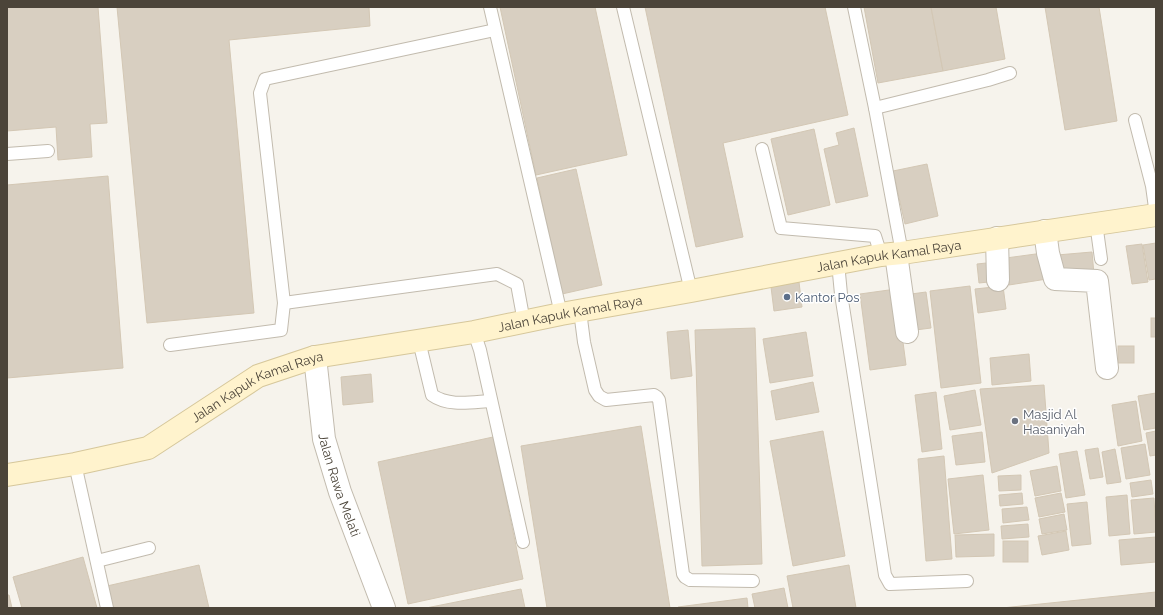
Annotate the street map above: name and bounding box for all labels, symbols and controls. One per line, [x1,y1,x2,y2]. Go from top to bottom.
street label: Jalan Kapuk Kamal Raya [815,237,962,275]
place label: Kantor Pos [795,290,859,305]
marker: Kantor Pos [782,292,792,302]
street label: Jalan Kapuk Kamal Raya [497,293,643,335]
street label: Jalan Kapuk Kamal Raya [189,349,324,426]
place label: Masjid Al Hasaniyah [1023,407,1085,437]
marker: Masjid Al Hasaniyah [1010,416,1020,426]
street label: Jalan Rawa Melati [315,433,363,539]

